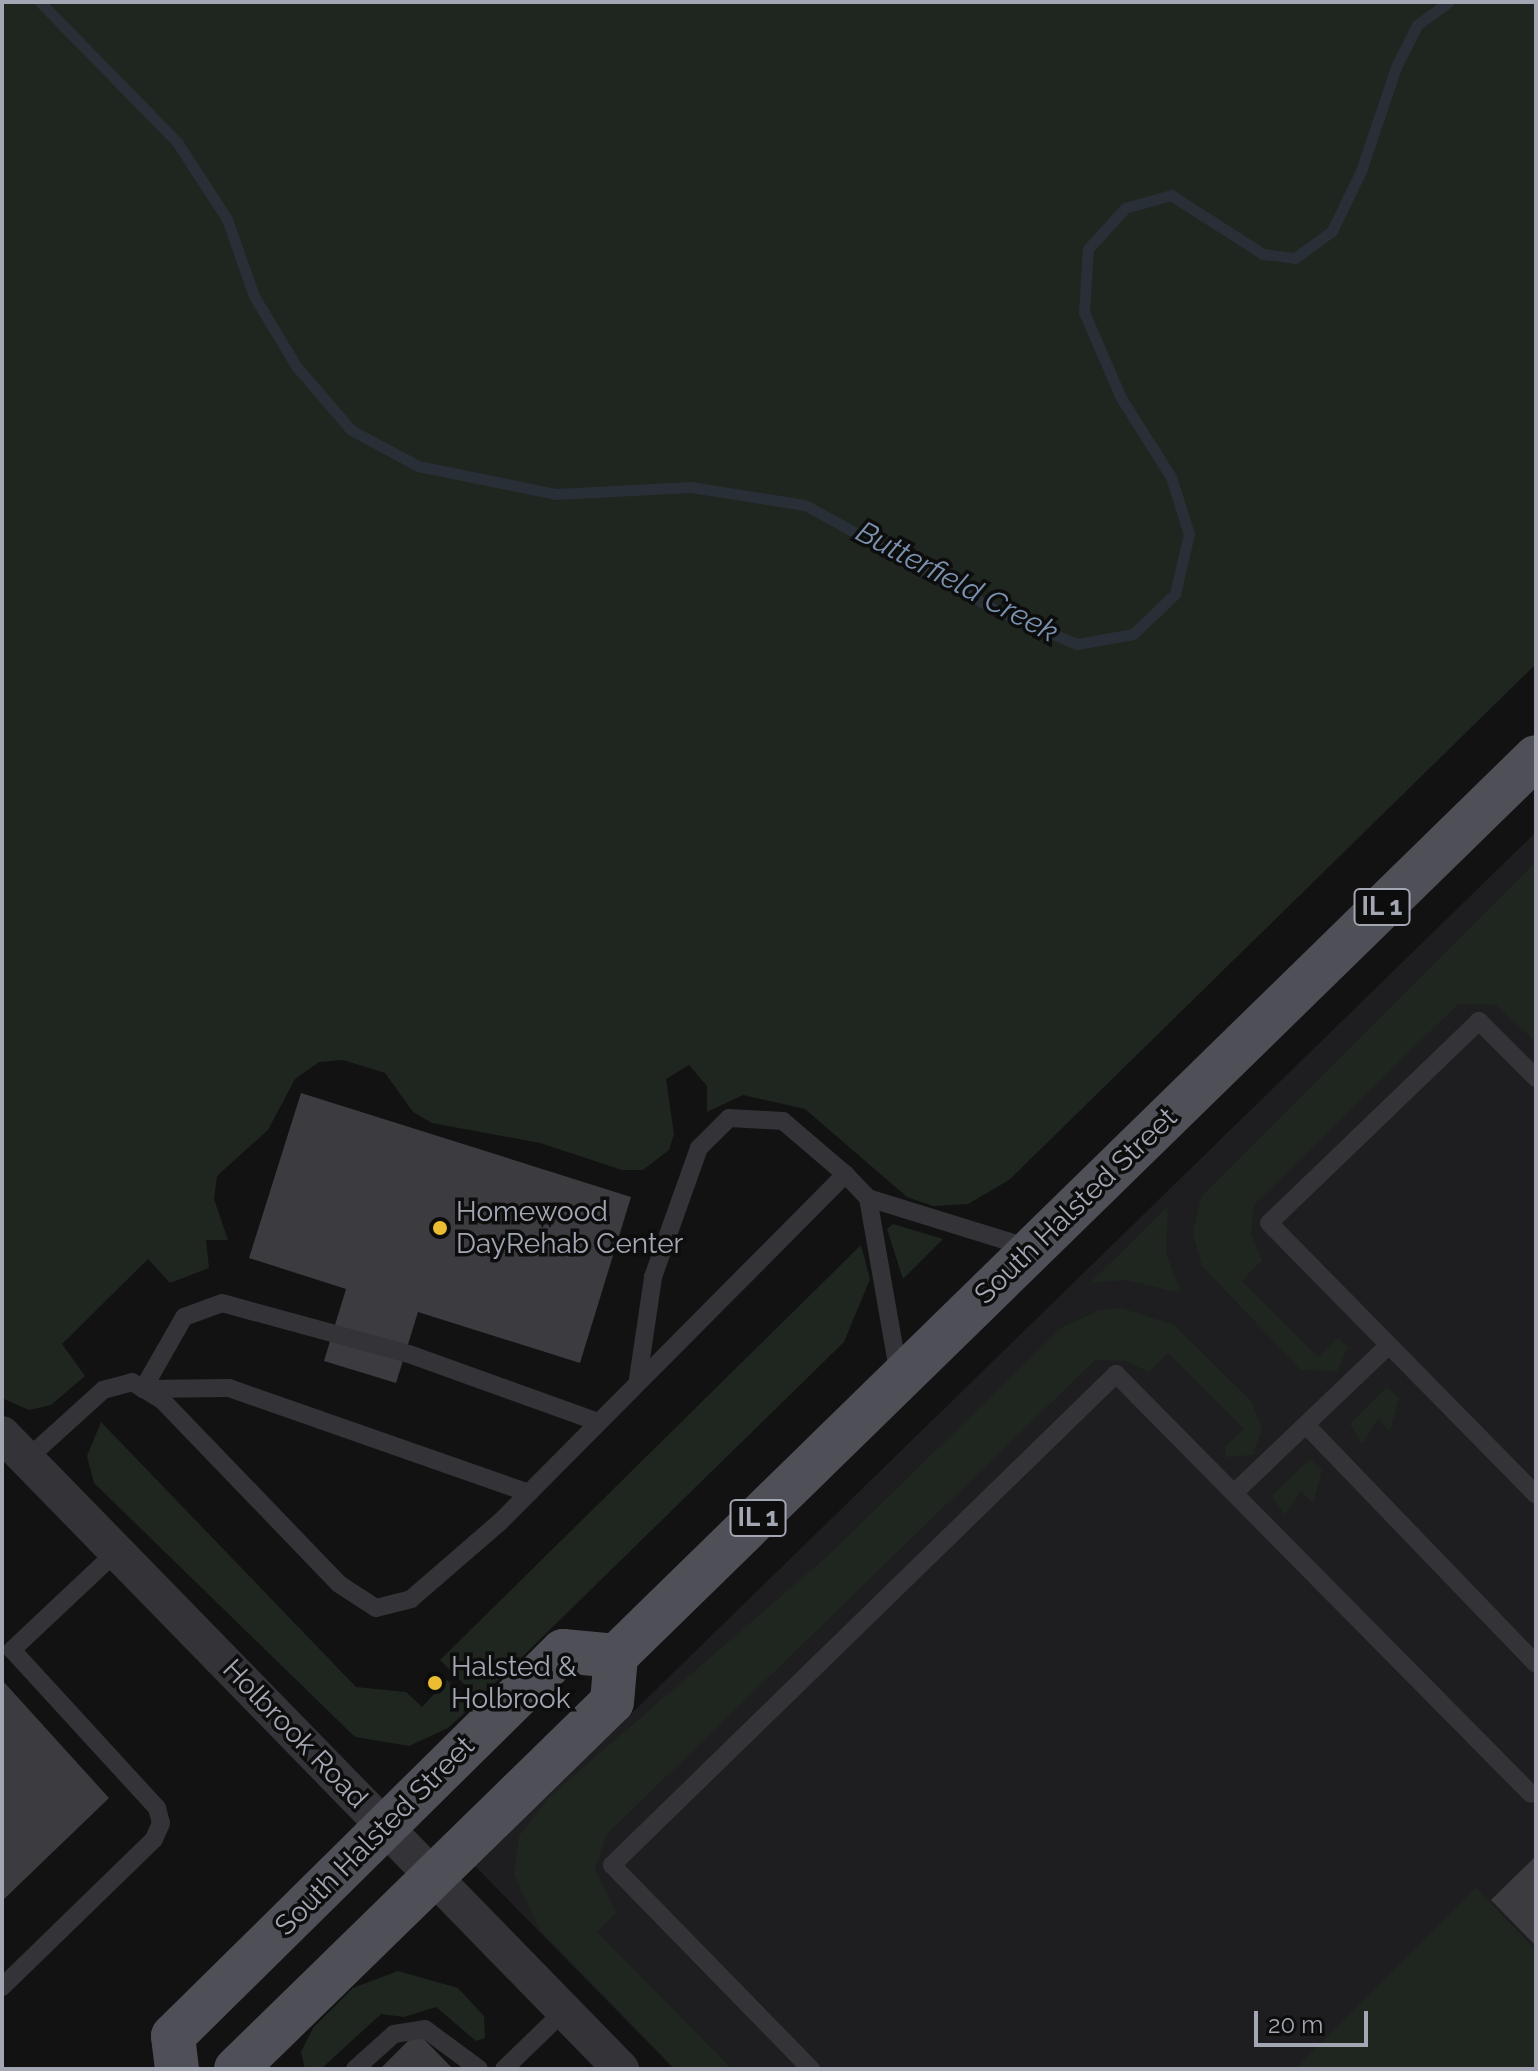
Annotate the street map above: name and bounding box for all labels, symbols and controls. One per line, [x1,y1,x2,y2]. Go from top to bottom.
water label: Butterfield Creek [850,514,1064,650]
road number: IL 1 [1352,885,1412,929]
street label: South Halsted Street [968,1101,1184,1311]
place label: Homewood DayRehab Center [456,1195,683,1261]
marker: Homewood DayRehab Center [431,1219,449,1237]
road number: IL 1 [728,1496,788,1540]
place label: Halsted & Holbrook [451,1650,577,1716]
street label: Holbrook Road [216,1653,374,1815]
marker: Halsted & Holbrook [426,1674,444,1692]
street label: South Halsted Street [268,1729,482,1943]
scale bar [1258,1995,1372,2045]
text: 20 m [1268,2010,1323,2039]

